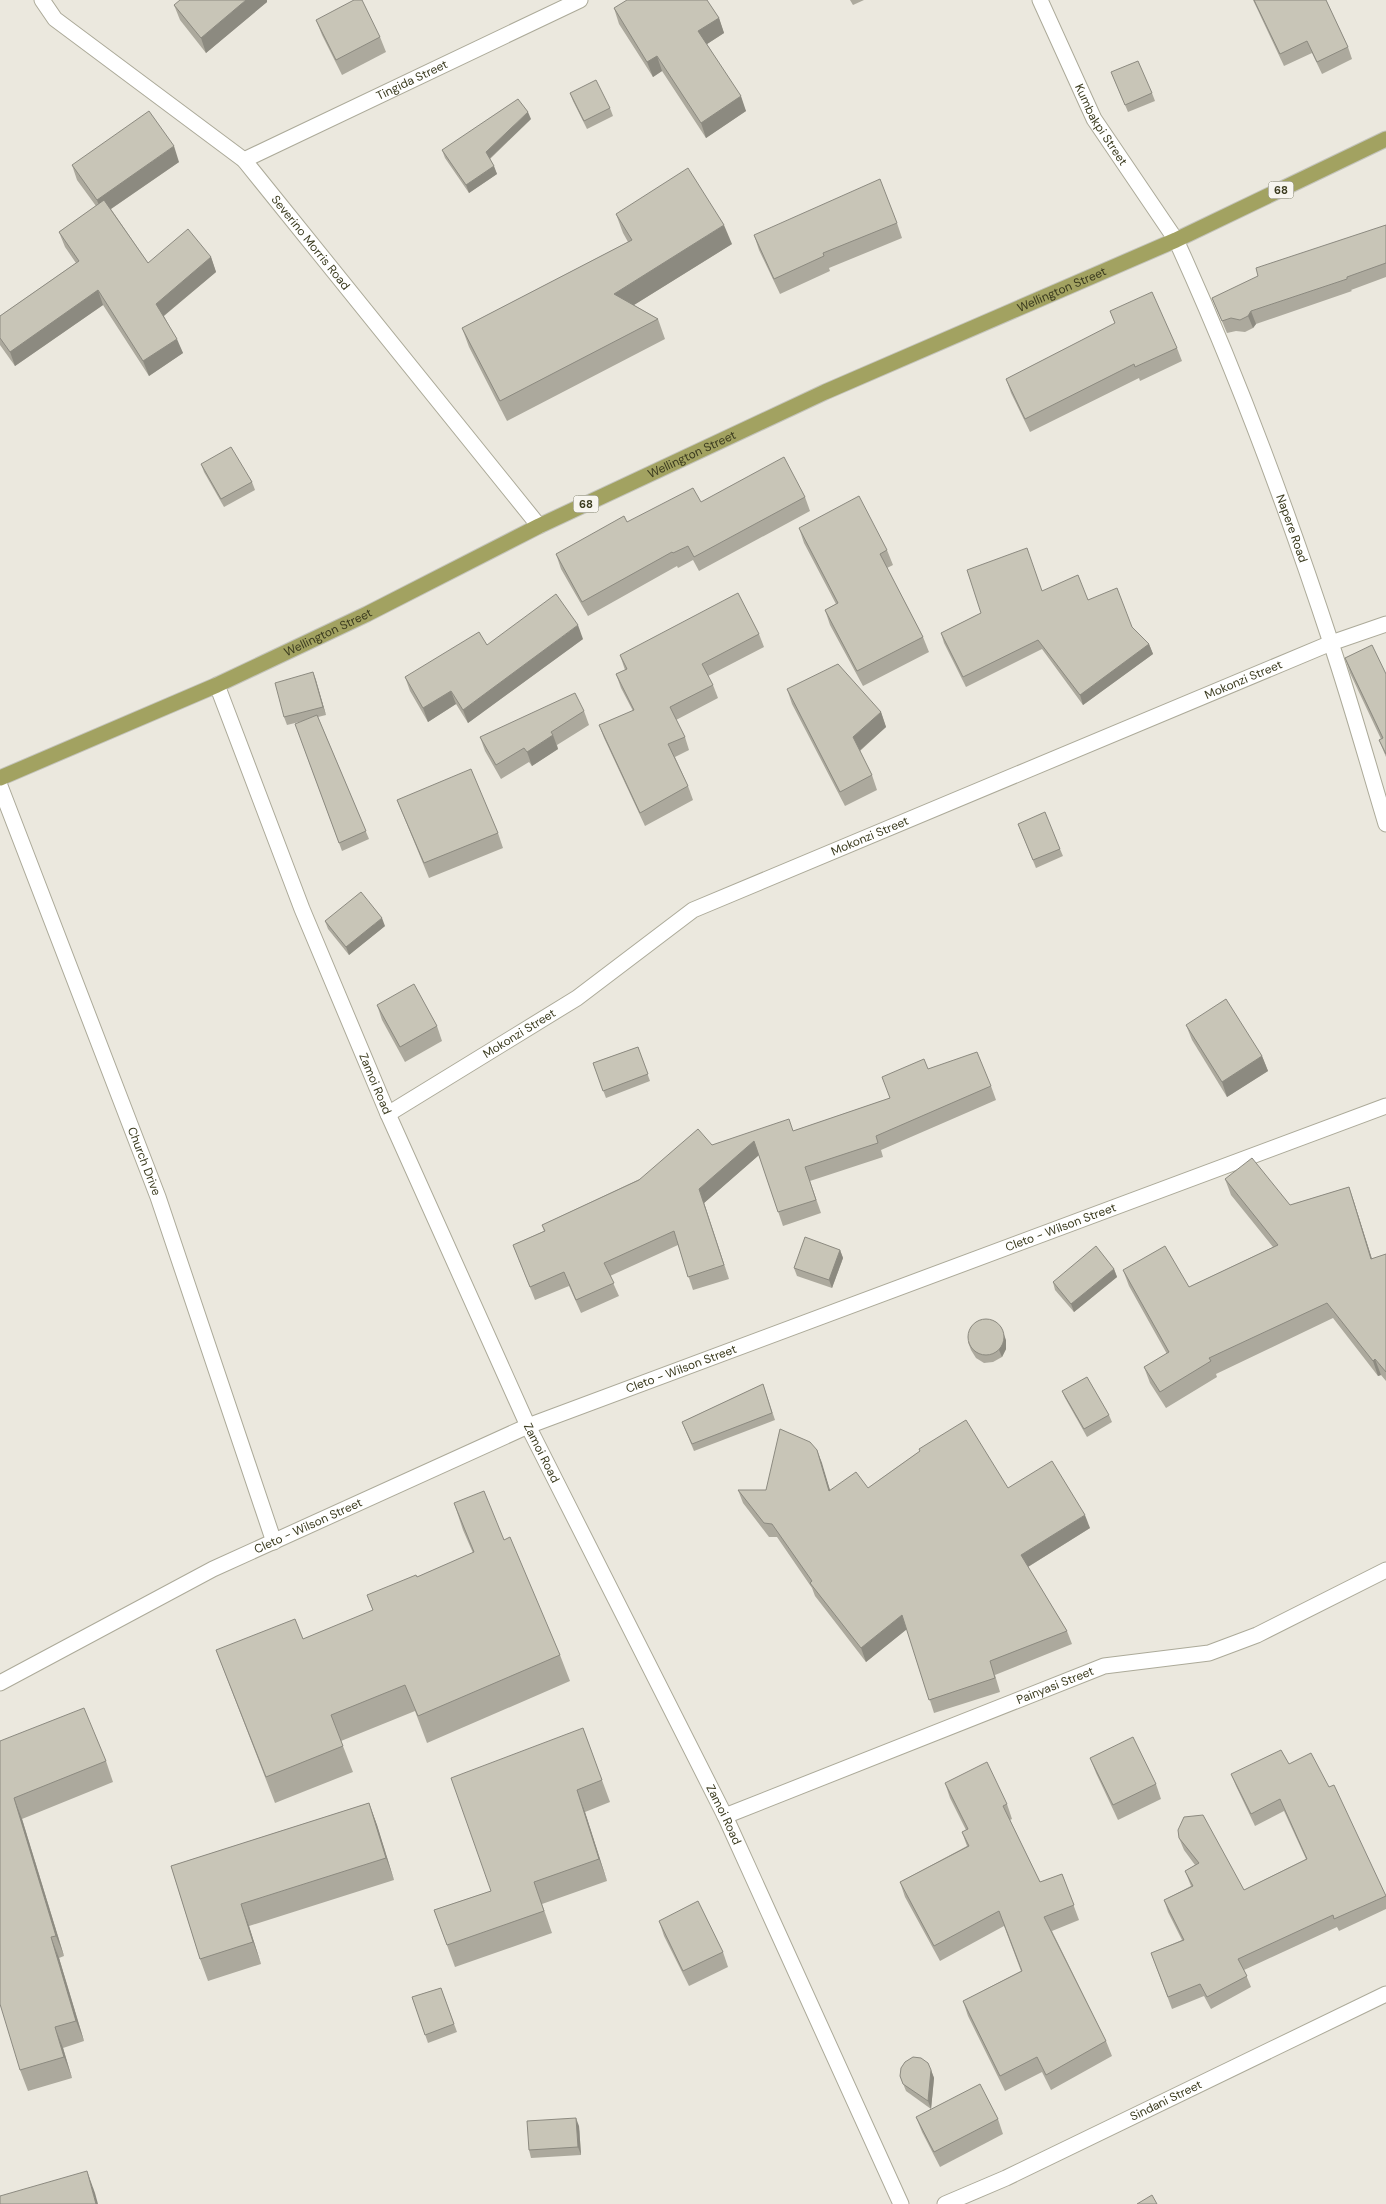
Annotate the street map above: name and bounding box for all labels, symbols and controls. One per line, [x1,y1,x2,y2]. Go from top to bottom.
street label: Tingida Street [374,56,451,104]
street label: Kumbakpi Street [1071,81,1131,169]
road number: 68 [1268,182,1294,198]
street label: Severino Morris Road [268,192,354,293]
street label: Wellington Street [1015,263,1109,316]
street label: Wellington Street [645,427,739,482]
street label: Napere Road [1272,492,1311,565]
road number: 68 [574,496,598,512]
street label: Wellington Street [281,605,375,660]
street label: Mokonzi Street [1202,656,1285,703]
street label: Mokonzi Street [829,813,911,859]
street label: Mokonzi Street [480,1005,559,1062]
street label: Zamoi Road [355,1051,395,1117]
street label: Church Drive [124,1125,165,1198]
street label: Cleto - Wilson Street [1003,1199,1119,1255]
street label: Cleto - Wilson Street [624,1341,739,1397]
street label: Zamoi Road [520,1420,563,1485]
street label: Cleto - Wilson Street [251,1494,365,1557]
street label: Painyasi Street [1014,1663,1096,1708]
street label: Zamoi Road [702,1782,745,1847]
street label: Sindani Street [1127,2076,1205,2125]

